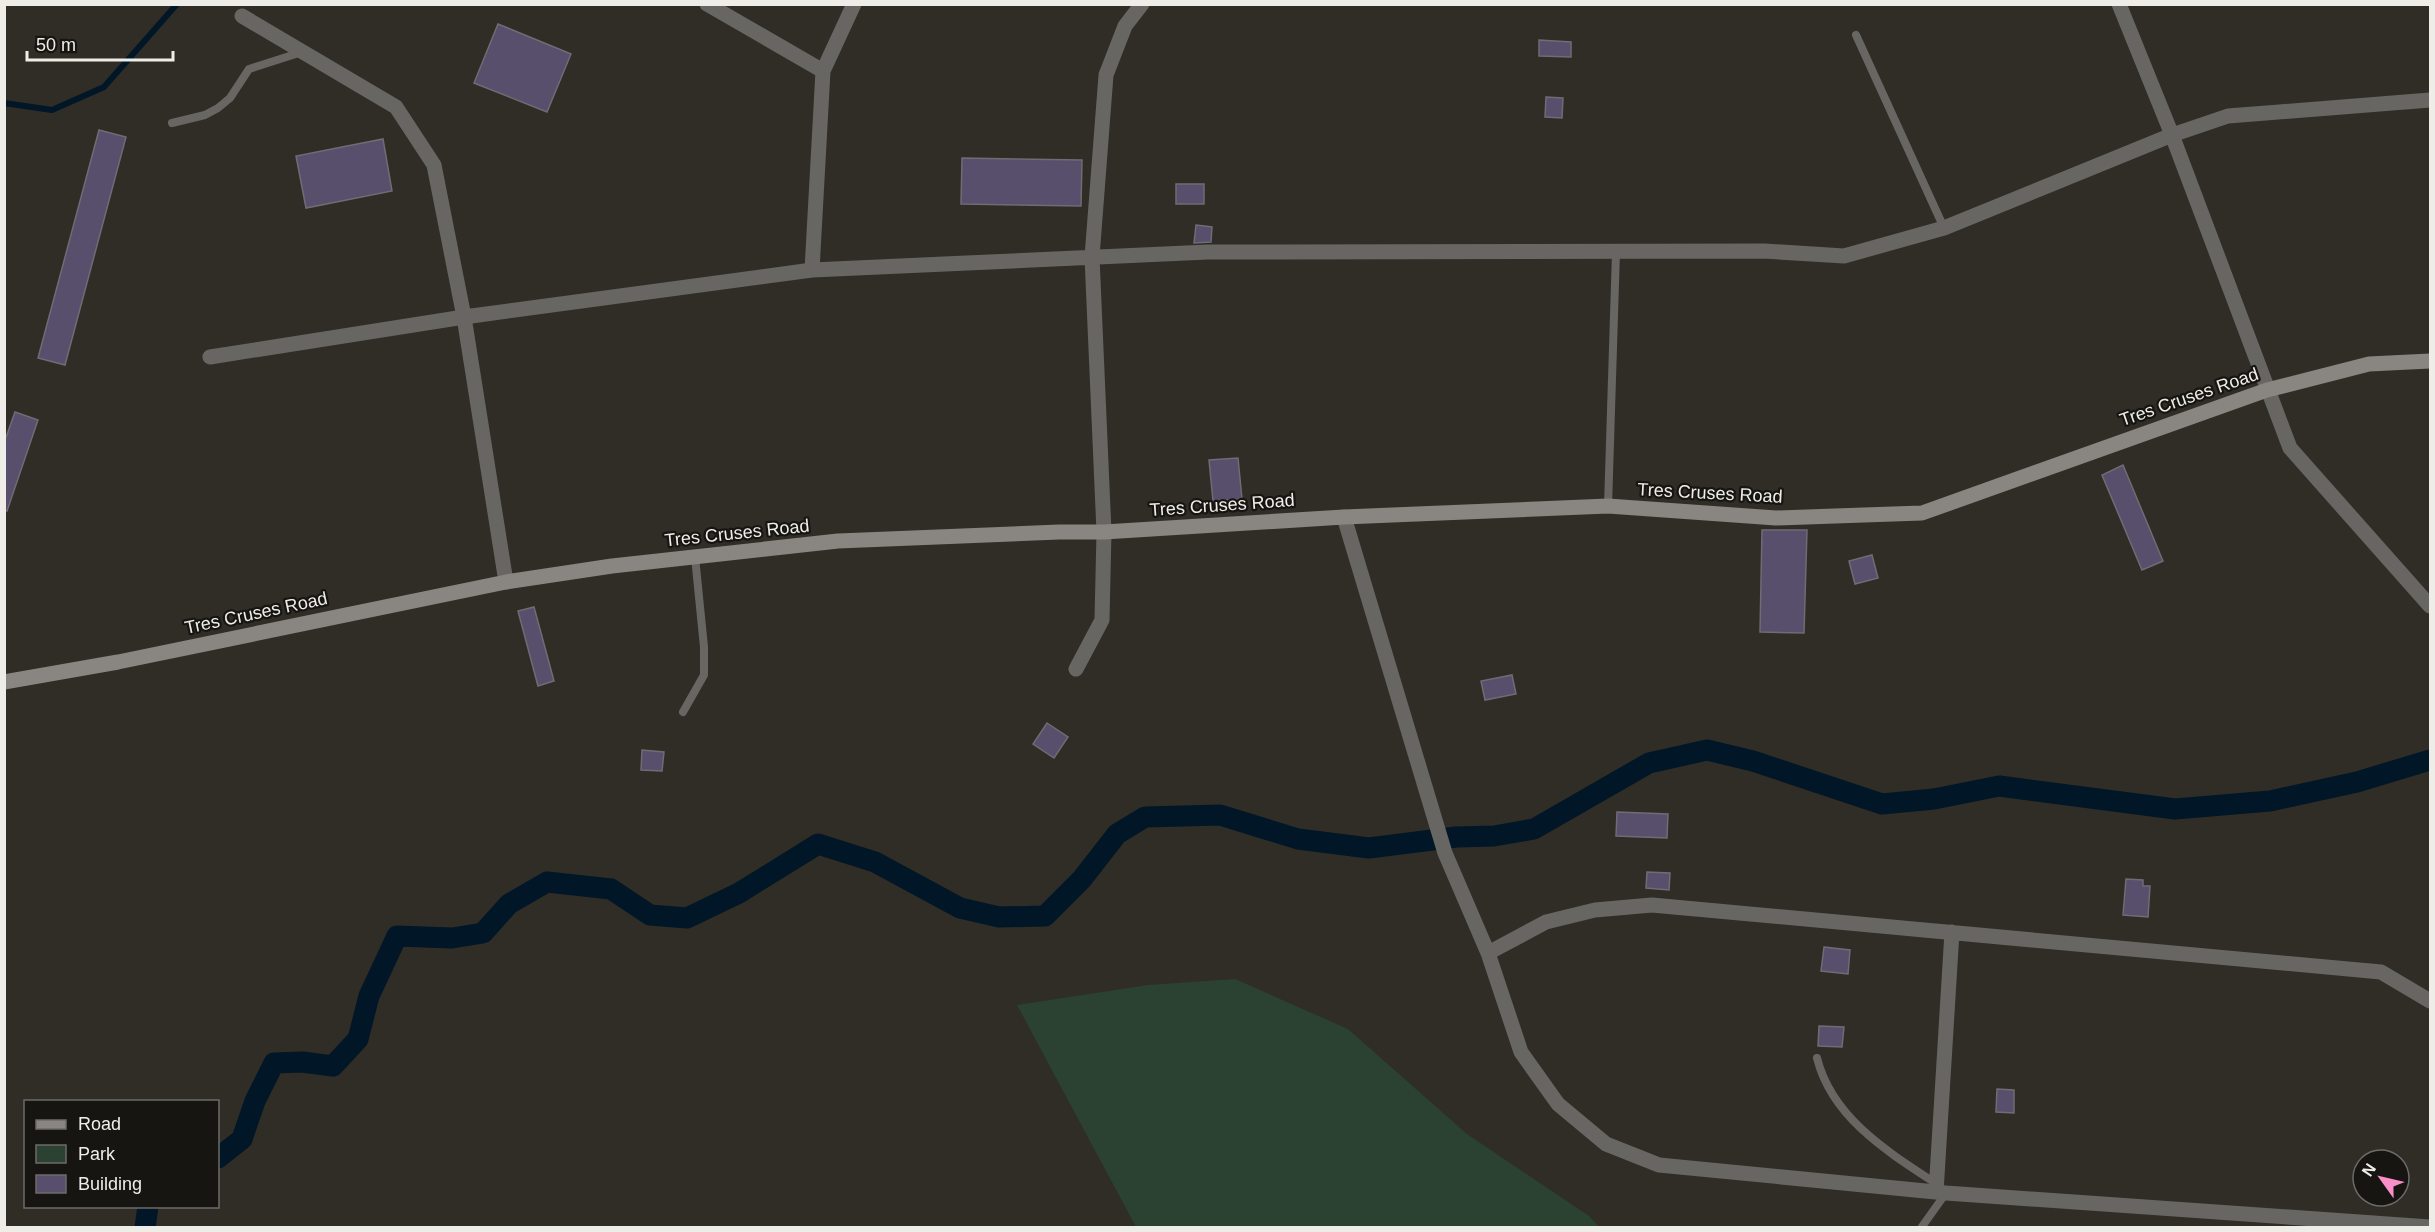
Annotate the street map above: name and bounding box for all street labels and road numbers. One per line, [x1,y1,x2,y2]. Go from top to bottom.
street label: Tres Cruses Road [2117,364,2261,430]
street label: Tres Cruses Road [1637,479,1783,507]
street label: Tres Cruses Road [1149,490,1295,520]
street label: Tres Cruses Road [664,515,810,551]
street label: Tres Cruses Road [183,588,329,638]

